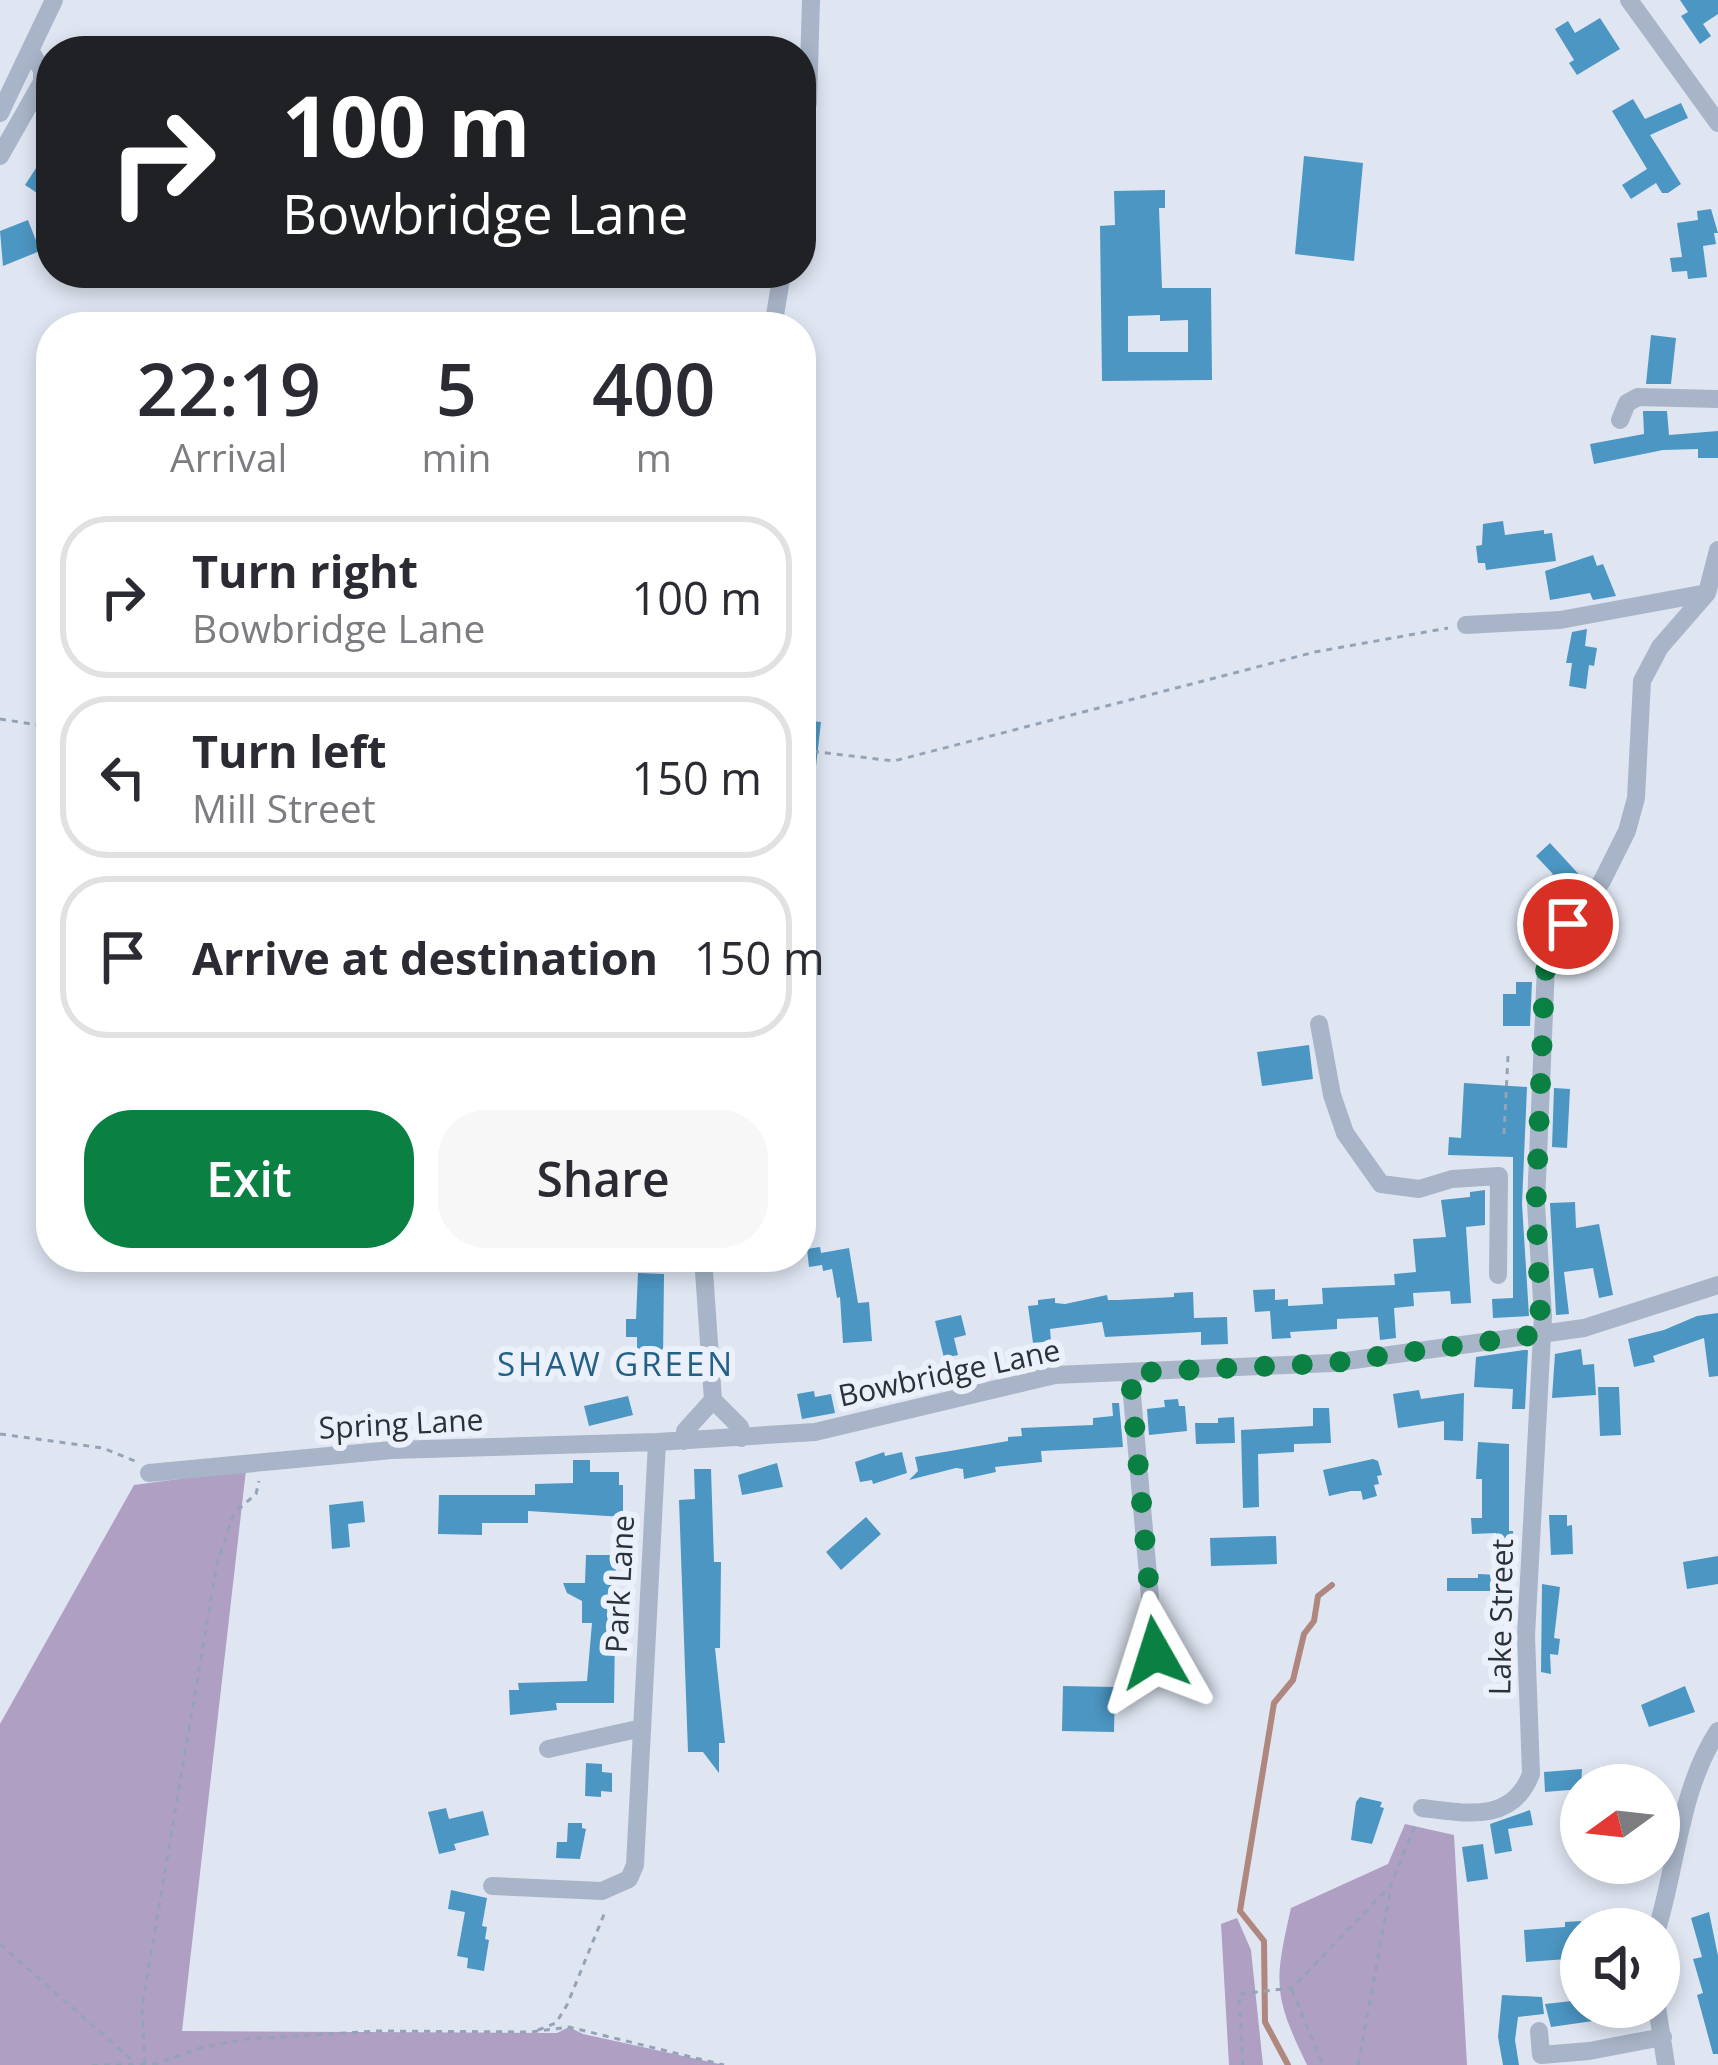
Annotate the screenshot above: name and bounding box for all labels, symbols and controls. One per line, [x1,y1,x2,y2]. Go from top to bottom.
text: 100 m [282,67,530,182]
icon: right [84,84,240,240]
text: Bowbridge Lane [282,176,688,250]
text: 22:19 [137,339,321,437]
text: 5 [436,339,477,437]
text: 400 [592,339,715,437]
text: Arrival [170,430,287,483]
text: min [422,430,491,483]
text: m [636,430,672,483]
text: Turn right [192,540,418,601]
icon: right [90,564,156,630]
text: 100 m [631,567,762,628]
text: Bowbridge Lane [192,601,485,654]
text: Turn left [192,720,387,781]
icon: left [90,744,156,810]
text: 150 m [631,747,762,808]
text: Mill Street [192,781,376,834]
pin [1517,873,1619,975]
icon: arrive [1535,891,1601,957]
icon: arrive [90,924,156,990]
text: Arrive at destination [192,927,658,988]
text: 150 m [694,927,825,988]
button: Exit [84,1110,414,1248]
button: Share [438,1110,768,1248]
street label: Bowbridge Lane [834,1328,1064,1416]
district label: SHAW GREEN [497,1341,735,1386]
street label: Spring Lane [318,1398,484,1448]
street label: Park Lane [595,1514,643,1654]
street label: Lake Street [1478,1538,1522,1696]
position arrow [1092,1590,1218,1716]
north arrow [1560,1764,1680,1884]
map controls [1560,1764,1680,2028]
button: sound [1560,1908,1680,2028]

